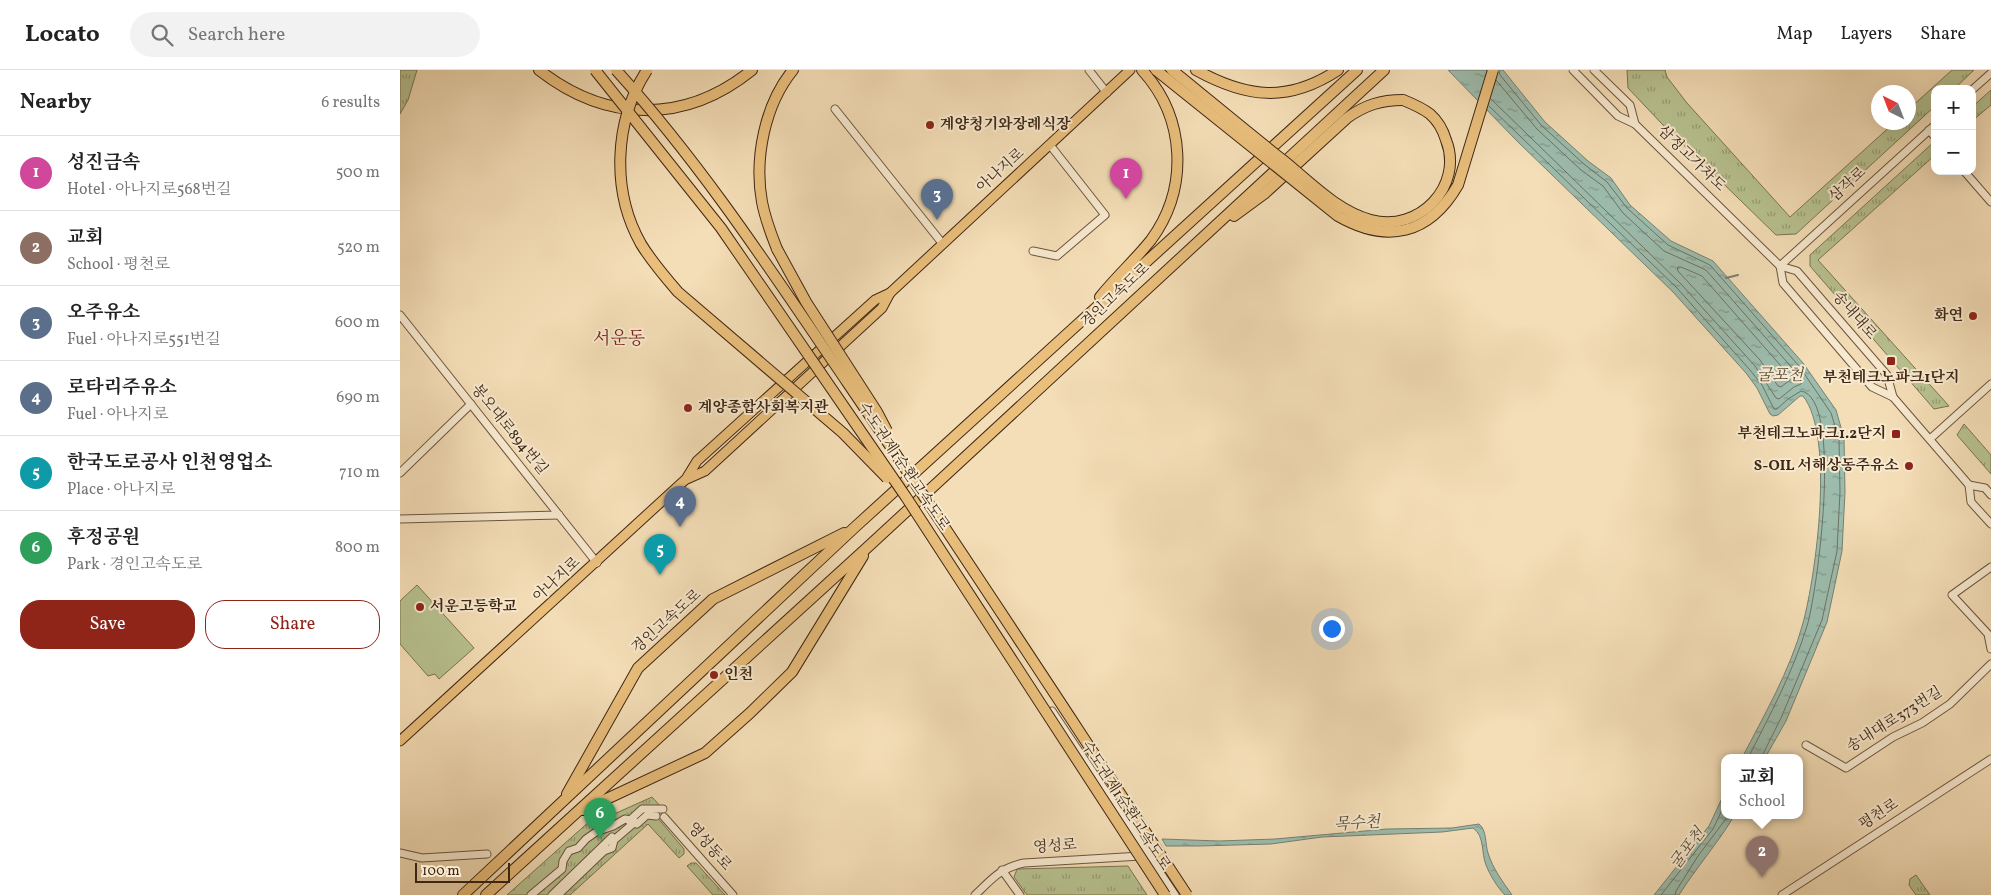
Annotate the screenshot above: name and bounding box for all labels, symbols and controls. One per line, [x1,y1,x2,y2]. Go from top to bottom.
search box [130,12,480,57]
text: Locato [25,18,100,52]
icon: search [148,21,176,49]
text: Search here [188,22,285,48]
text: Map [1776,22,1812,47]
text: Layers [1840,22,1892,47]
text: Share [1920,22,1966,47]
north arrow [1871,85,1916,130]
map controls [1931,85,1976,175]
button: + [1931,85,1976,130]
text: Nearby [20,88,91,117]
text: 6 results [321,92,380,114]
place label: 계양청기와장례식장 [940,115,1071,136]
marker: 계양청기와장례식장 [924,119,936,131]
street label: 삼정고가차도 [1652,121,1730,197]
button: − [1931,130,1976,175]
street label: 아나지로 [972,143,1030,198]
text: 성진금속 [67,150,140,176]
pin: 1 [1110,158,1142,199]
text: 1 [33,162,39,184]
text: 500 m [336,162,380,184]
street label: 삼작로 [1825,162,1872,207]
text: Hotel · 아나지로568번길 [67,179,232,201]
pin: 3 [921,179,953,220]
text: 교회 [67,225,104,251]
text: 2 [32,237,40,259]
text: 520 m [337,237,380,259]
text: School · 평천로 [67,254,170,276]
street label: 경인고속도로 [1077,258,1155,333]
street label: 송내대로 [1827,287,1881,345]
text: 오주유소 [67,300,140,326]
place label: 화연 [1934,306,1963,327]
marker: 화연 [1967,310,1979,322]
text: 3 [32,312,40,334]
text: 600 m [335,312,380,334]
district label: 서운동 [593,327,645,352]
text: Fuel · 아나지로551번길 [67,329,221,351]
marker: 부천테크노파크1단지 [1885,355,1897,367]
water label: 굴포천 [1757,365,1805,387]
place label: 부천테크노파크1단지 [1823,368,1959,389]
text: 로타리주유소 [67,375,177,401]
street label: 봉오대로894번길 [466,380,552,480]
text: 4 [31,387,41,409]
text: 690 m [336,387,380,409]
place label: 계양종합사회복지관 [698,398,829,419]
street label: 수도권제1순환고속도로 [852,399,954,536]
marker: 계양종합사회복지관 [682,402,694,414]
text: Fuel · 아나지로 [67,404,168,426]
place label: 부천테크노파크1.2단지 [1737,424,1886,445]
marker: 부천테크노파크1.2단지 [1890,428,1902,440]
text: 한국도로공사 인천영업소 [67,450,273,476]
place label: S-OIL 서해상동주유소 [1754,456,1900,477]
marker: S-OIL 서해상동주유소 [1903,460,1915,472]
text: 5 [32,462,40,484]
text: 710 m [339,462,380,484]
text: Place · 아나지로 [67,479,175,501]
pin: 4 [664,486,696,527]
text: 후정공원 [67,525,140,551]
pin: 5 [644,534,676,575]
text: 6 [32,537,40,559]
text: 800 m [335,537,380,559]
street label: 아나지로 [529,552,586,607]
text: Park · 경인고속도로 [67,554,202,576]
street label: 경인고속도로 [628,585,707,659]
place label: 서운고등학교 [430,597,517,618]
button: Save [20,600,195,649]
button: Share [205,600,380,649]
marker: 서운고등학교 [414,601,426,613]
your location [1319,616,1345,642]
place label: 인천 [724,665,753,686]
marker: 인천 [708,669,720,681]
street label: 송내대로373번길 [1843,682,1947,758]
street label: 수도권제1순환고속도로 [1075,737,1175,875]
popup [1721,754,1803,819]
text: 교회 [1739,765,1775,791]
text: School [1739,791,1785,813]
street label: 평천로 [1855,794,1903,836]
pin: 6 [584,798,616,839]
water label: 목수천 [1333,811,1382,837]
street label: 영성동로 [682,818,736,876]
water label: 굴포천 [1665,823,1712,874]
street label: 영성로 [1033,835,1078,859]
pin: 2 [1746,836,1778,877]
scale bar [415,860,510,883]
text: 100 m [422,862,460,881]

